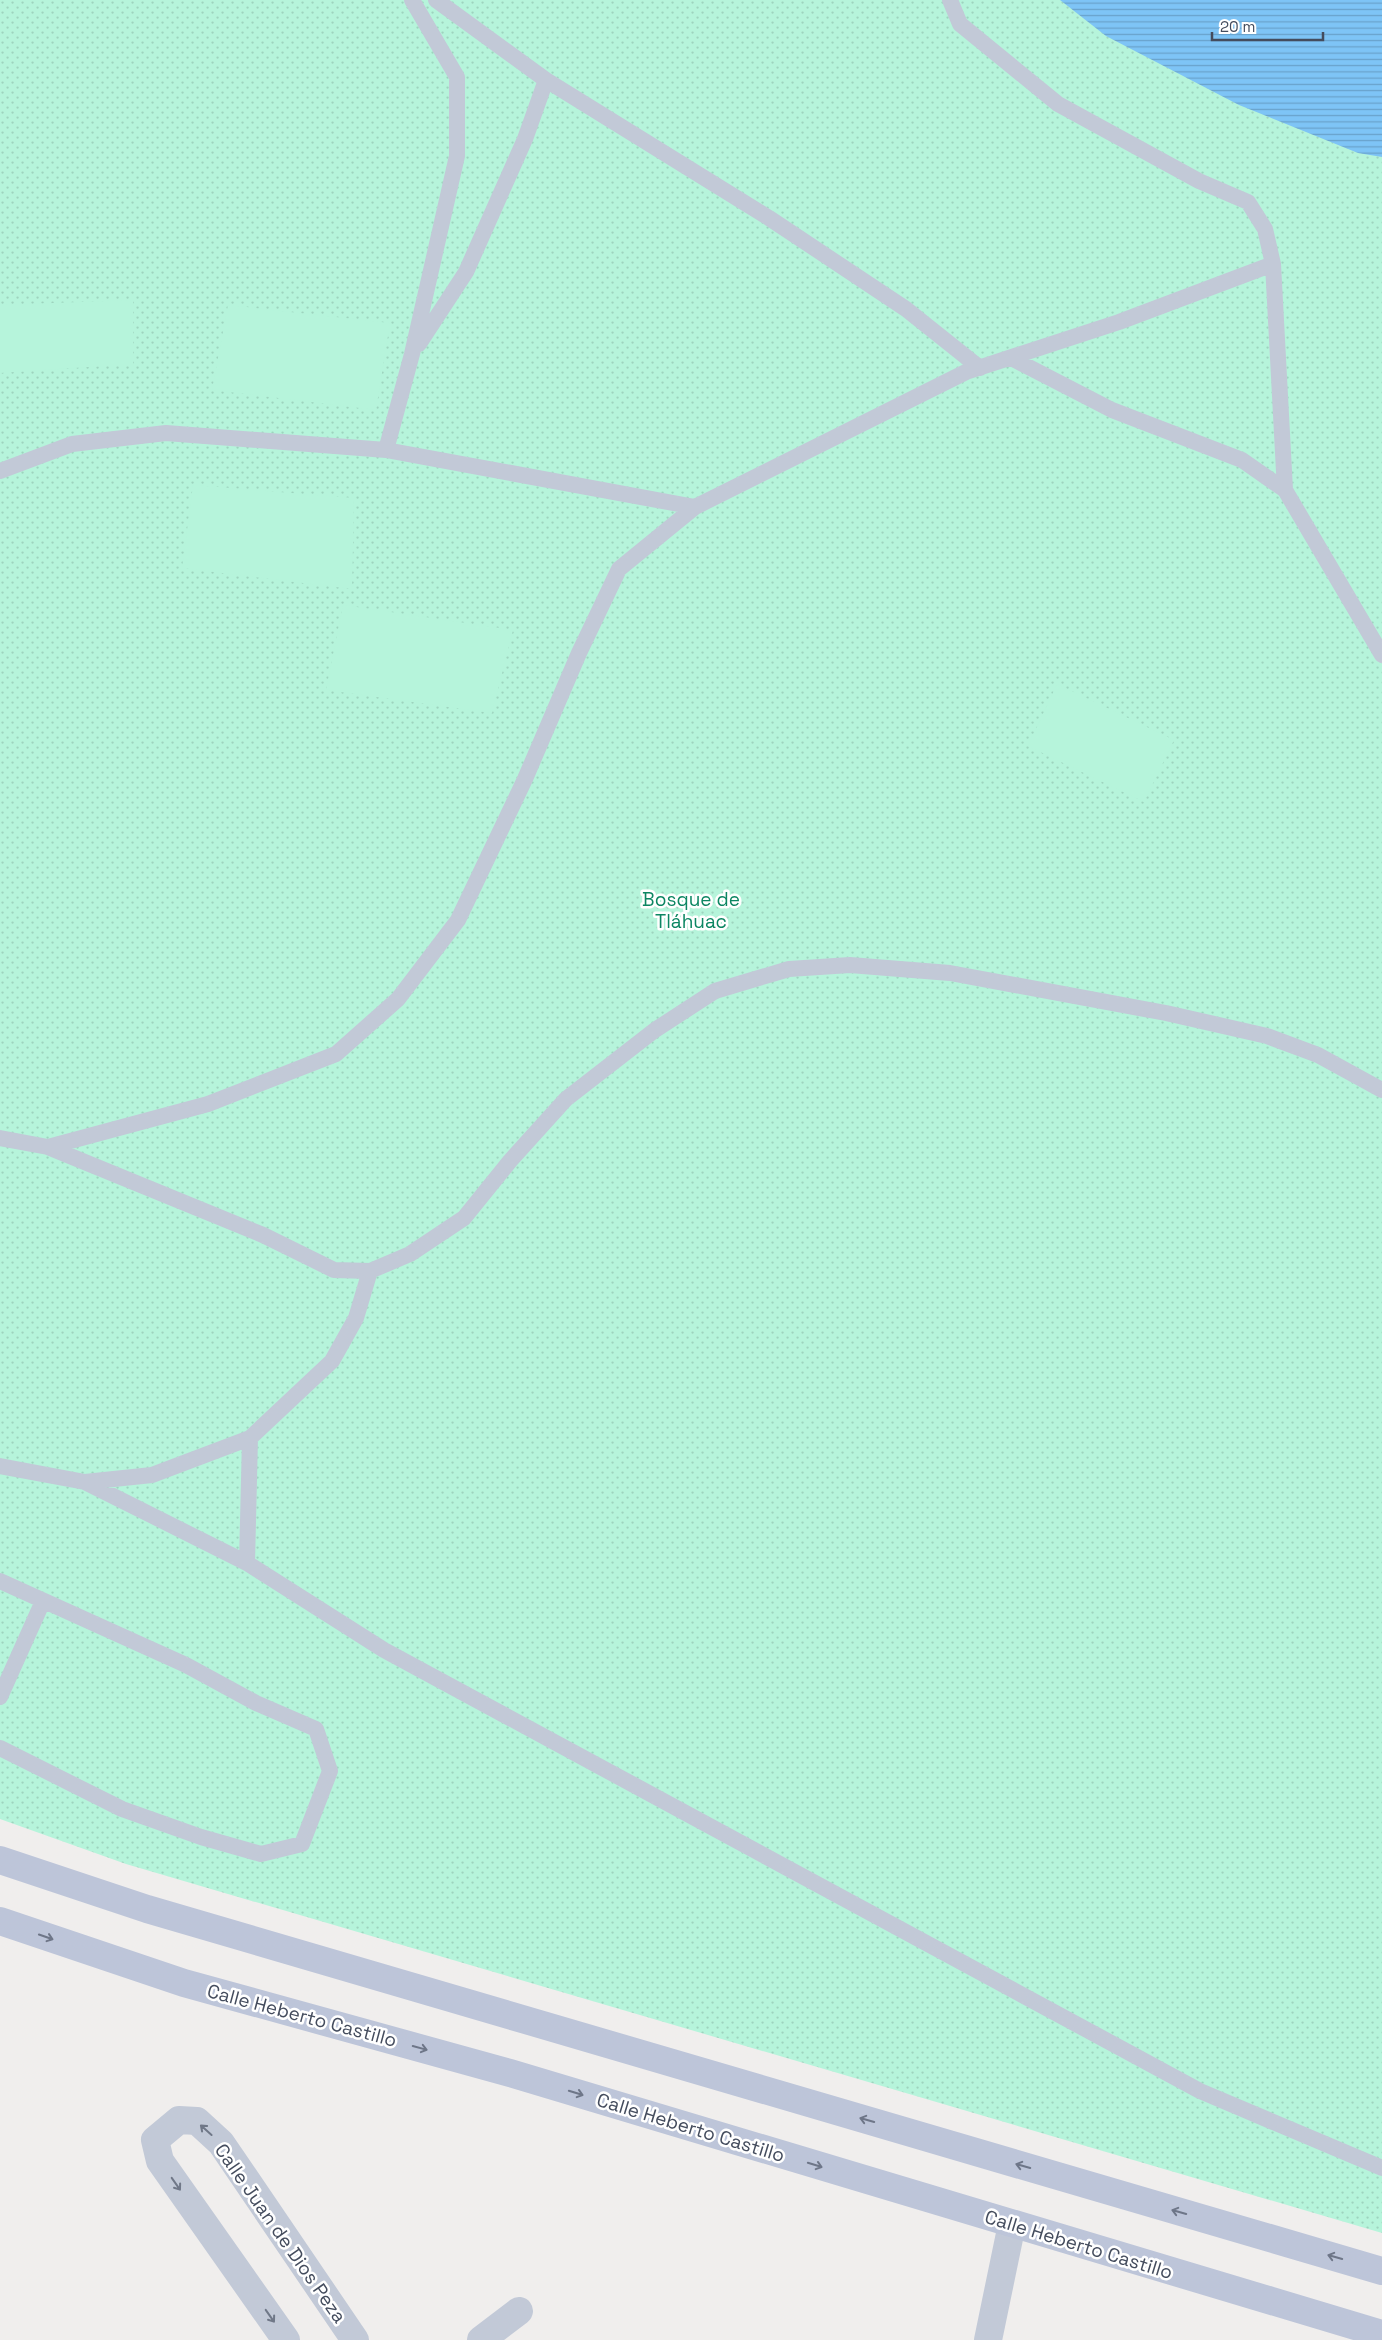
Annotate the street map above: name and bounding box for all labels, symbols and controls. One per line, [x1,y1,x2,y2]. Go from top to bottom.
scale bar [1212,10,1323,42]
text: 20 m [1220,17,1255,36]
park label: Bosque de Tláhuac [642,887,740,934]
one-way arrow [38,1933,53,1942]
street label: Calle Heberto Castillo [204,1978,399,2053]
one-way arrow [411,2044,427,2053]
street label: Calle Heberto Castillo [594,2087,788,2168]
one-way arrow [568,2088,584,2098]
one-way arrow [860,2115,876,2125]
one-way arrow [199,2124,212,2135]
street label: Calle Juan de Dios Peza [209,2139,352,2328]
one-way arrow [807,2160,823,2170]
one-way arrow [1016,2160,1032,2170]
one-way arrow [171,2176,181,2190]
street label: Calle Heberto Castillo [982,2204,1176,2285]
one-way arrow [1172,2206,1188,2216]
one-way arrow [1328,2252,1344,2262]
one-way arrow [265,2309,275,2323]

